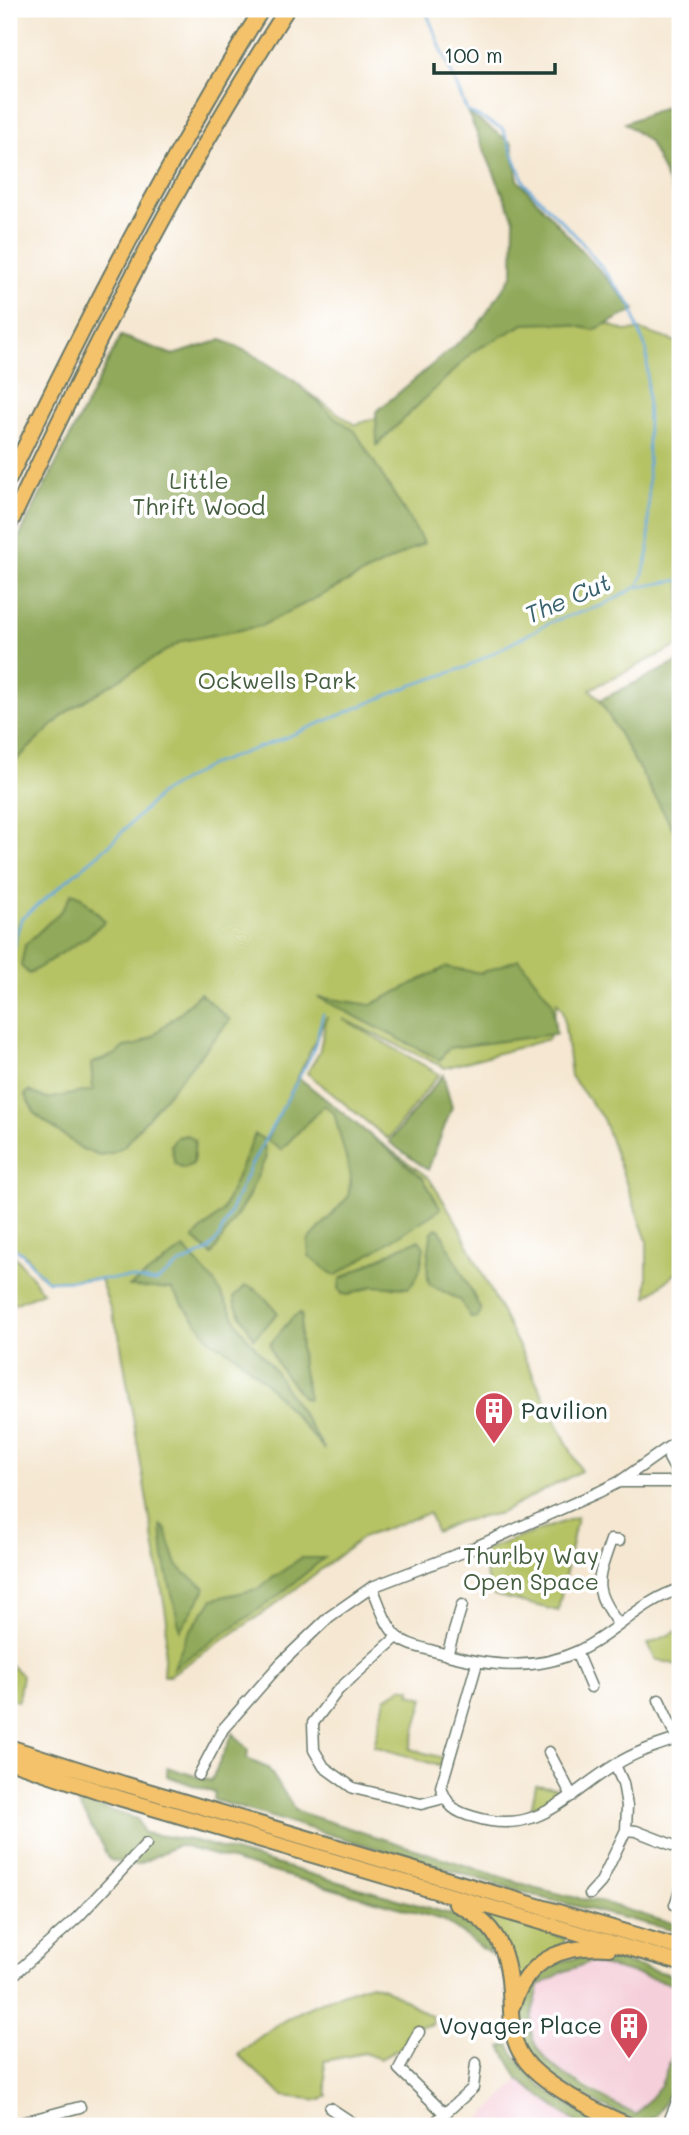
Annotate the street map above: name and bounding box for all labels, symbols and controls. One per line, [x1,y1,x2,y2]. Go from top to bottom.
scale bar [434,32,554,76]
text: 100 m [444,41,503,68]
park label: Little Thrift Wood [133,465,265,521]
water label: The Cut [520,566,615,630]
park label: Ockwells Park [198,665,356,695]
building icon: Pavilion [473,1390,515,1445]
place label: Pavilion [521,1395,608,1425]
park label: Thurlby Way Open Space [463,1540,599,1596]
building icon: Voyager Place [608,2005,650,2060]
place label: Voyager Place [439,2010,602,2040]

